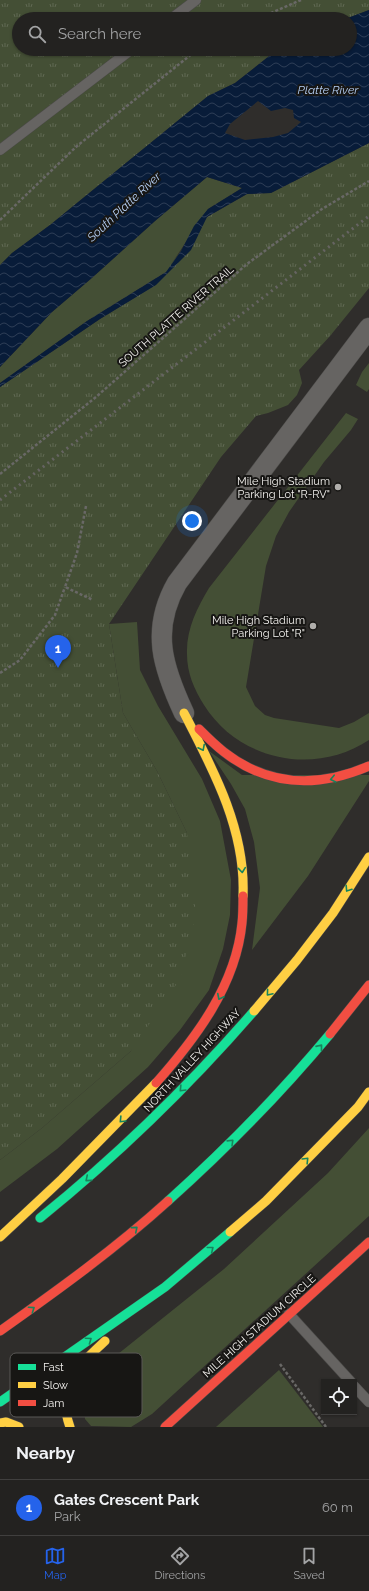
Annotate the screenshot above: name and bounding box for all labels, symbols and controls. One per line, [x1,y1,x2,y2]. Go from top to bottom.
search box [12,12,357,56]
icon: search [26,23,48,45]
text: Search here [58,25,141,43]
water label: Platte River [298,83,359,97]
water label: South Platte River [84,169,164,245]
street label: SOUTH PLATTE RIVER TRAIL [116,263,237,370]
place label: Mile High Stadium Parking Lot "R-RV" [237,475,330,501]
marker: Mile High Stadium Parking Lot "R-RV" [333,482,343,492]
your location [182,511,202,531]
place label: Mile High Stadium Parking Lot "R" [212,614,305,640]
marker: Mile High Stadium Parking Lot "R" [308,621,318,631]
pin: 1 [45,635,71,668]
one-way arrow [197,744,205,751]
one-way arrow [329,774,336,783]
one-way arrow [238,867,247,873]
one-way arrow [346,885,353,892]
one-way arrow [267,988,274,996]
one-way arrow [217,992,225,1000]
street label: NORTH VALLEY HIGHWAY [141,1006,243,1114]
one-way arrow [315,1044,322,1051]
one-way arrow [179,1084,187,1092]
one-way arrow [119,1115,127,1123]
one-way arrow [226,1139,234,1146]
one-way arrow [301,1157,309,1165]
one-way arrow [85,1174,93,1181]
one-way arrow [130,1226,137,1233]
one-way arrow [206,1247,214,1254]
street label: MILE HIGH STADIUM CIRCLE [200,1272,319,1381]
one-way arrow [28,1307,35,1314]
one-way arrow [85,1338,92,1345]
legend [10,1353,142,1417]
text: Fast [43,1361,64,1374]
text: Slow [43,1379,68,1392]
map controls [321,1379,357,1415]
button: locate [321,1379,357,1415]
text: Jam [43,1397,64,1410]
text: Nearby [16,1443,75,1463]
text: Gates Crescent Park [54,1491,199,1509]
text: 1 [26,1500,32,1515]
text: 60 m [322,1500,353,1515]
text: Park [54,1509,81,1524]
tab: Map [44,1545,66,1582]
tab: Directions [155,1545,205,1582]
tab: Saved [293,1545,325,1582]

